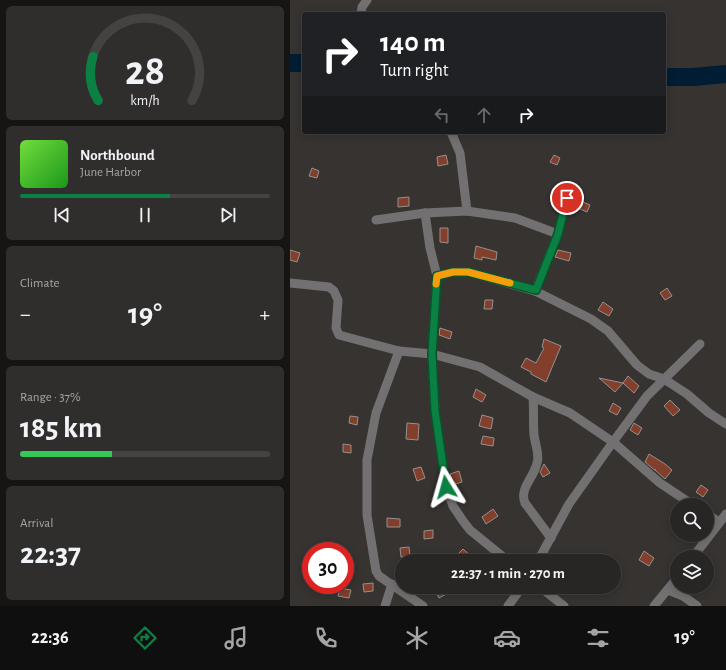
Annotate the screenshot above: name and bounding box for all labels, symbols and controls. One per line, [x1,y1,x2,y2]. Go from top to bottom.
icon: right [314,28,366,80]
text: 140 m [380,29,446,57]
text: 28 [125,51,165,92]
text: Turn right [380,62,449,80]
text: km/h [130,94,160,108]
icon: left [431,104,453,126]
icon: ahead [473,104,495,126]
icon: right [515,104,537,126]
text: Northbound [80,148,155,163]
text: June Harbor [80,166,141,179]
pin [550,181,584,215]
icon: arrive [556,187,578,209]
icon: previous [51,204,73,226]
icon: pause [134,204,156,226]
icon: next [217,204,239,226]
text: Climate [20,277,59,290]
text: 19° [128,299,162,329]
text: − [20,303,31,325]
text: + [259,303,270,325]
text: Range · 37% [20,391,81,404]
text: 185 km [20,413,102,443]
position arrow [425,466,467,508]
map controls [670,498,714,594]
button: search [670,498,714,542]
text: Arrival [20,517,53,530]
text: 22:37 [20,539,81,569]
speed limit sign: 30 [302,542,354,594]
button: layers [670,550,714,594]
text: 22:37 · 1 min · 270 m [451,566,565,581]
icon: directions [131,624,159,652]
icon: music [222,624,250,652]
icon: phone [312,624,340,652]
icon: climate [403,624,431,652]
icon: car [493,624,521,652]
icon: filters [584,624,612,652]
text: 22:36 [31,629,69,647]
text: 19° [674,629,695,647]

